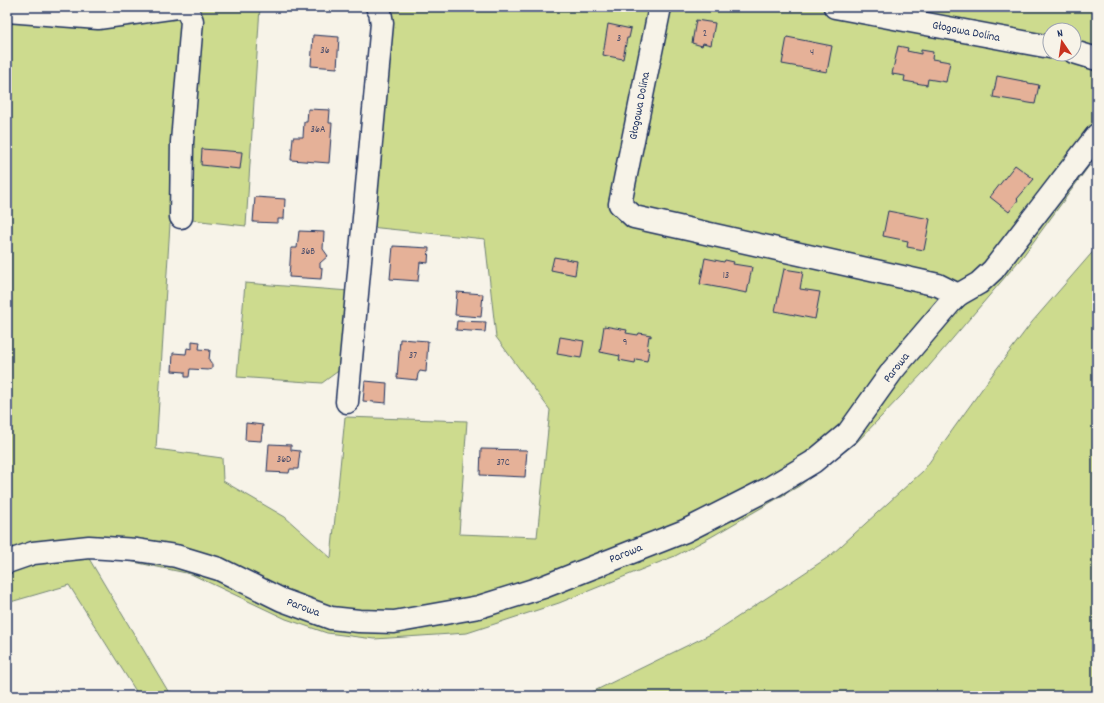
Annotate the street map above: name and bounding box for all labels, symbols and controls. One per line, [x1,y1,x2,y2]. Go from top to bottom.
street label: Głogowa Dolina [931,17,1002,47]
north arrow [1042,22,1082,62]
text: N [1056,26,1065,43]
house number: 2 [703,27,707,41]
house number: 3 [617,32,621,46]
house number: 36 [320,44,330,58]
house number: 4 [810,46,814,60]
street label: Głogowa Dolina [625,70,655,141]
house number: 36A [311,123,326,137]
house number: 36B [301,245,315,259]
house number: 13 [723,269,729,283]
house number: 9 [623,336,627,350]
house number: 37 [409,349,417,363]
street label: Parowa [880,349,914,387]
house number: 36D [277,453,291,467]
house number: 37C [496,456,510,470]
street label: Parowa [607,540,645,568]
street label: Parowa [284,594,322,622]

